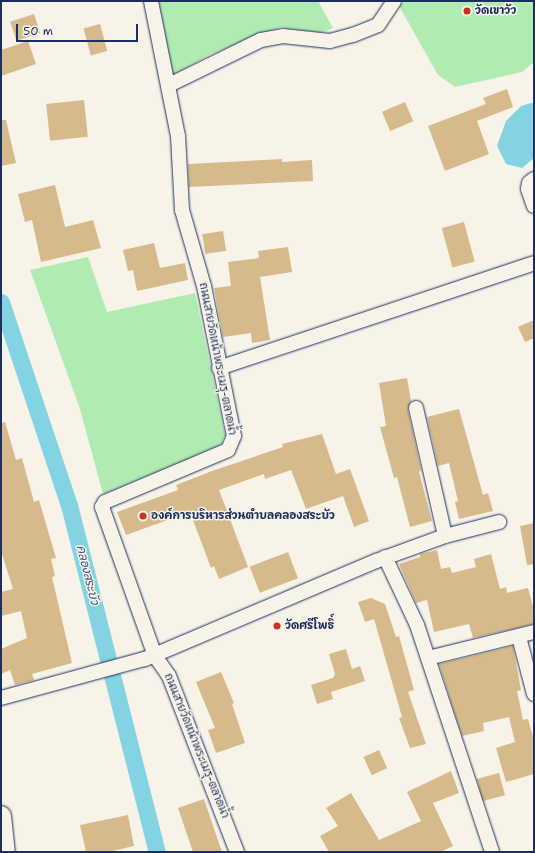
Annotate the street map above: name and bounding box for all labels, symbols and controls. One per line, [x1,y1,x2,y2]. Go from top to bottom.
place label: วัดเขาวัว [475,4,516,18]
marker: วัดเขาวัว [462,6,472,16]
scale bar [18,16,140,42]
text: 50 m [23,23,53,39]
street label: ถนนสายวัดหน้าพระเมรุ-ตลาดน้ำ [196,282,238,436]
place label: องค์การบริหารส่วนตำบลคลองสระบัว [151,509,335,523]
marker: องค์การบริหารส่วนตำบลคลองสระบัว [138,511,148,521]
water label: คลองสระบัว [73,544,101,606]
place label: วัดศรีโพธิ์ [285,619,334,633]
marker: วัดศรีโพธิ์ [272,621,282,631]
street label: ถนนสายวัดหน้าพระเมรุ-ตลาดน้ำ [161,672,231,820]

